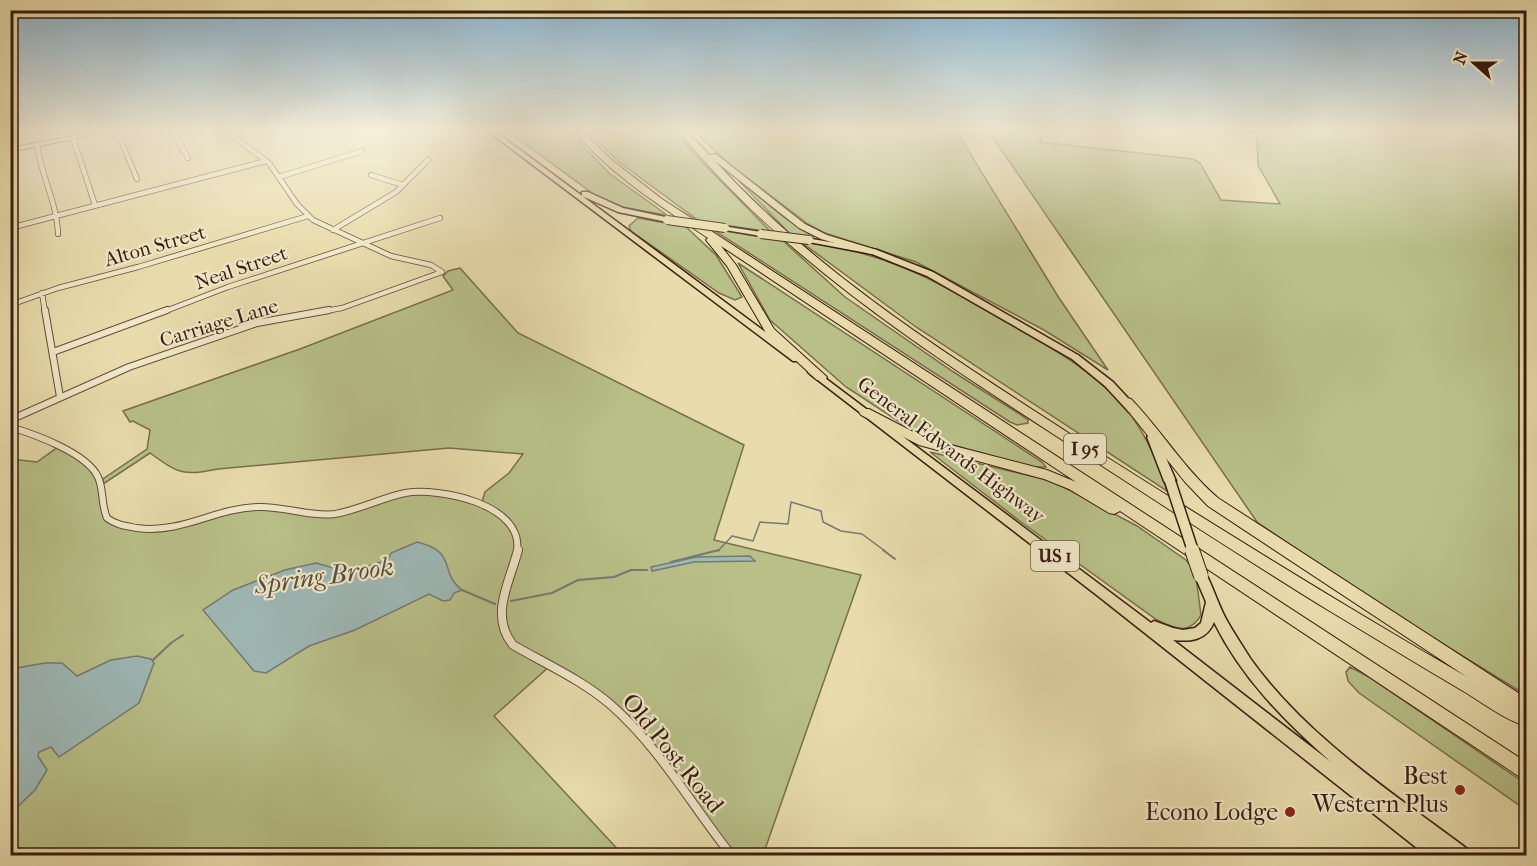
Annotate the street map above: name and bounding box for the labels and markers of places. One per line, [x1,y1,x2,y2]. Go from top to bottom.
place label: Best Western Plus [1311,762,1448,818]
marker: Best Western Plus [1453,783,1467,797]
place label: Econo Lodge [1145,798,1278,826]
marker: Econo Lodge [1283,805,1297,819]

